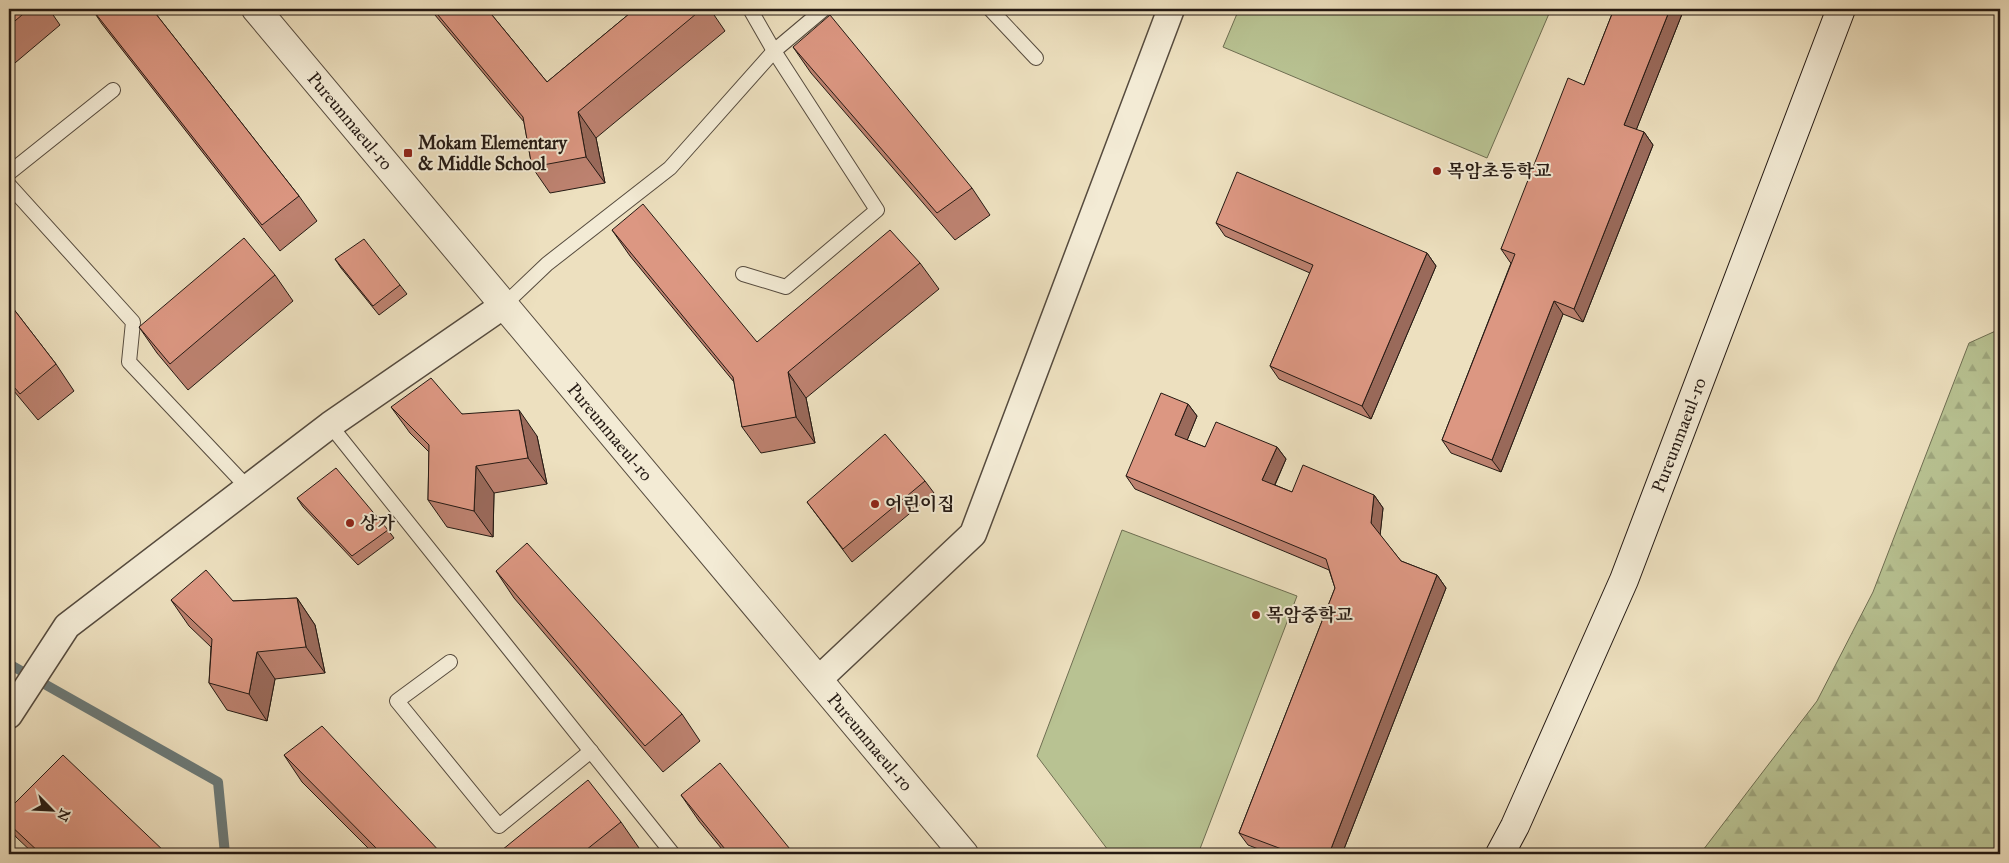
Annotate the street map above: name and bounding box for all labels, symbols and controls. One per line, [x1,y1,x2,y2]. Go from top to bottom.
street label: Pureunmaeul-ro [303,67,397,175]
place label: Mokam Elementary & Middle School [418,132,569,175]
marker: Mokam Elementary & Middle School [402,147,414,159]
place label: 목암초등학교 [1447,160,1552,182]
marker: 목암초등학교 [1431,165,1443,177]
street label: Pureunmaeul-ro [1647,374,1711,496]
street label: Pureunmaeul-ro [563,378,657,486]
place label: 어린이집 [885,493,955,515]
marker: 어린이집 [869,498,881,510]
place label: 상가 [360,512,395,534]
marker: 상가 [344,517,356,529]
place label: 목암중학교 [1266,604,1354,626]
marker: 목암중학교 [1250,609,1262,621]
street label: Pureunmaeul-ro [823,688,917,796]
north arrow [28,786,78,836]
text: N [53,806,74,824]

